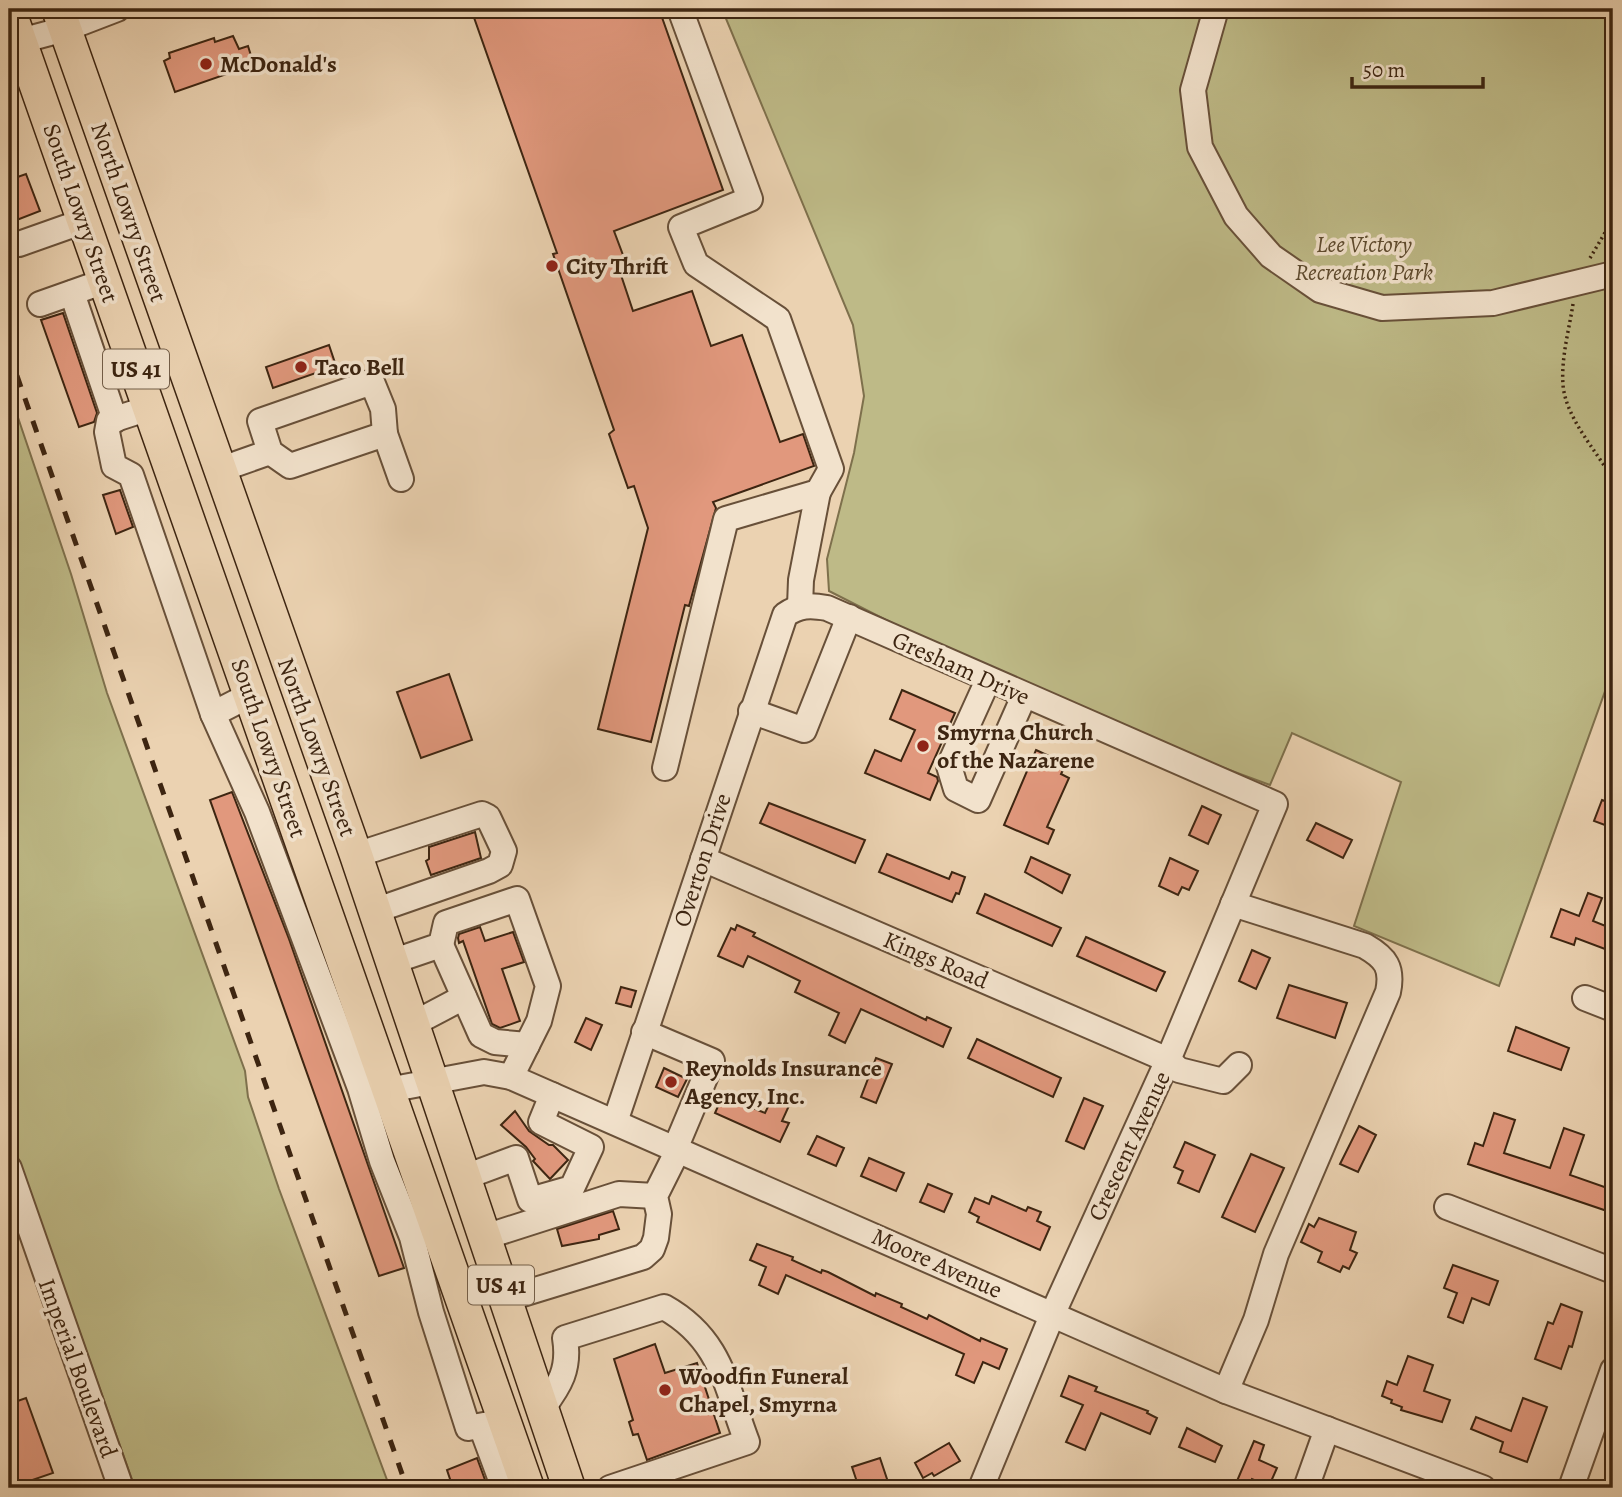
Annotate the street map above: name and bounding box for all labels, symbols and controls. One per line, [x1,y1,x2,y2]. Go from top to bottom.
scale bar [1352,46,1484,90]
place label: McDonald's [220,48,337,80]
marker: McDonald's [198,56,214,72]
text: 50 m [1363,56,1405,84]
street label: North Lowry Street [83,118,175,306]
street label: South Lowry Street [35,119,127,307]
park label: Lee Victory Recreation Park [1295,228,1434,288]
place label: City Thrift [566,250,668,282]
marker: City Thrift [544,258,560,274]
road number: US 41 [103,350,169,388]
place label: Taco Bell [315,351,405,383]
marker: Taco Bell [293,359,309,375]
street label: Gresham Drive [887,623,1035,713]
street label: North Lowry Street [270,653,364,841]
street label: South Lowry Street [223,654,315,842]
place label: Smyrna Church of the Nazarene [937,716,1095,776]
marker: Smyrna Church of the Nazarene [915,738,931,754]
street label: Overton Drive [665,789,739,931]
street label: Kings Road [878,924,994,997]
place label: Reynolds Insurance Agency, Inc. [684,1052,882,1112]
street label: Crescent Avenue [1080,1066,1178,1226]
marker: Reynolds Insurance Agency, Inc. [663,1074,679,1090]
street label: Moore Avenue [867,1220,1007,1306]
road number: US 41 [468,1266,534,1304]
street label: Imperial Boulevard [31,1274,125,1462]
place label: Woodfin Funeral Chapel, Smyrna [678,1360,849,1420]
marker: Woodfin Funeral Chapel, Smyrna [657,1382,673,1398]

